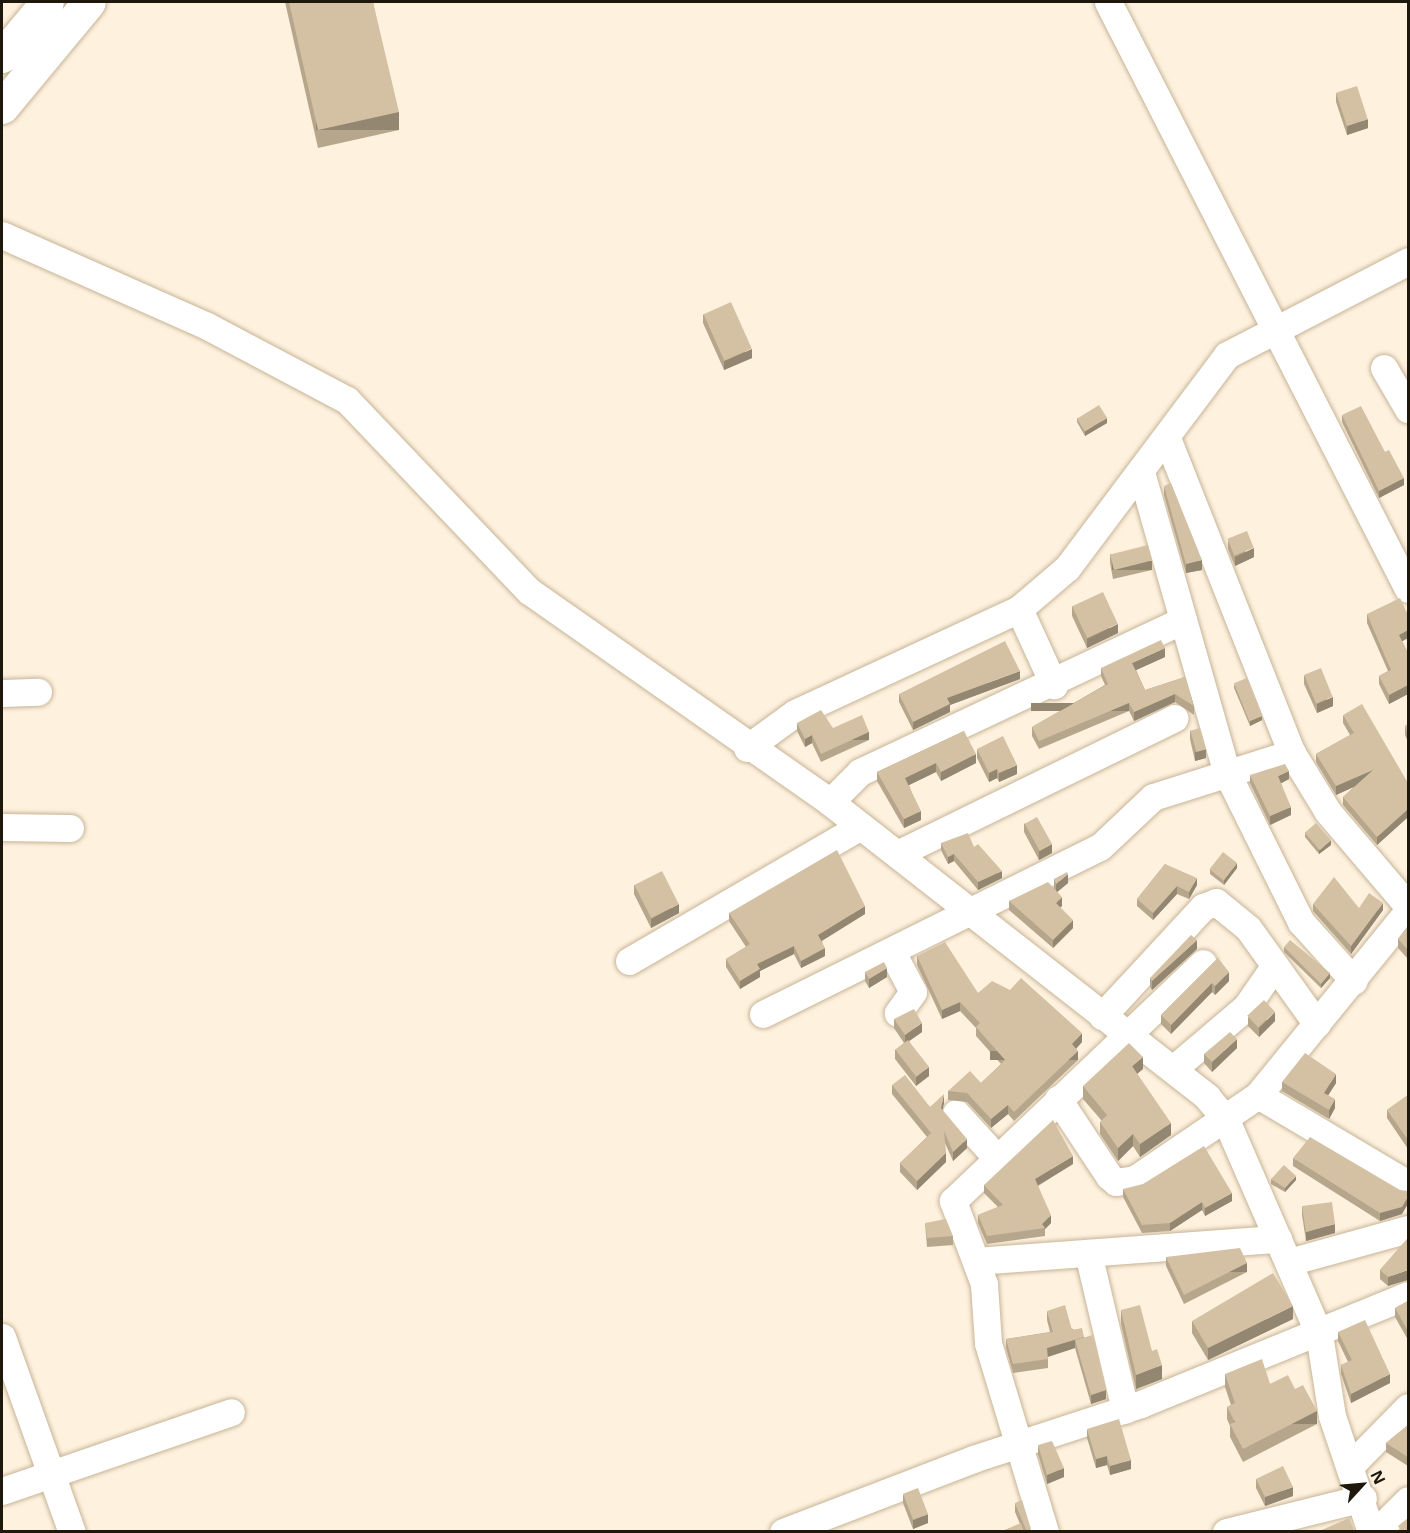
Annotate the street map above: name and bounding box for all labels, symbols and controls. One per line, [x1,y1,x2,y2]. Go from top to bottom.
north arrow [1332,1455,1392,1515]
text: N [1365,1466,1391,1488]

